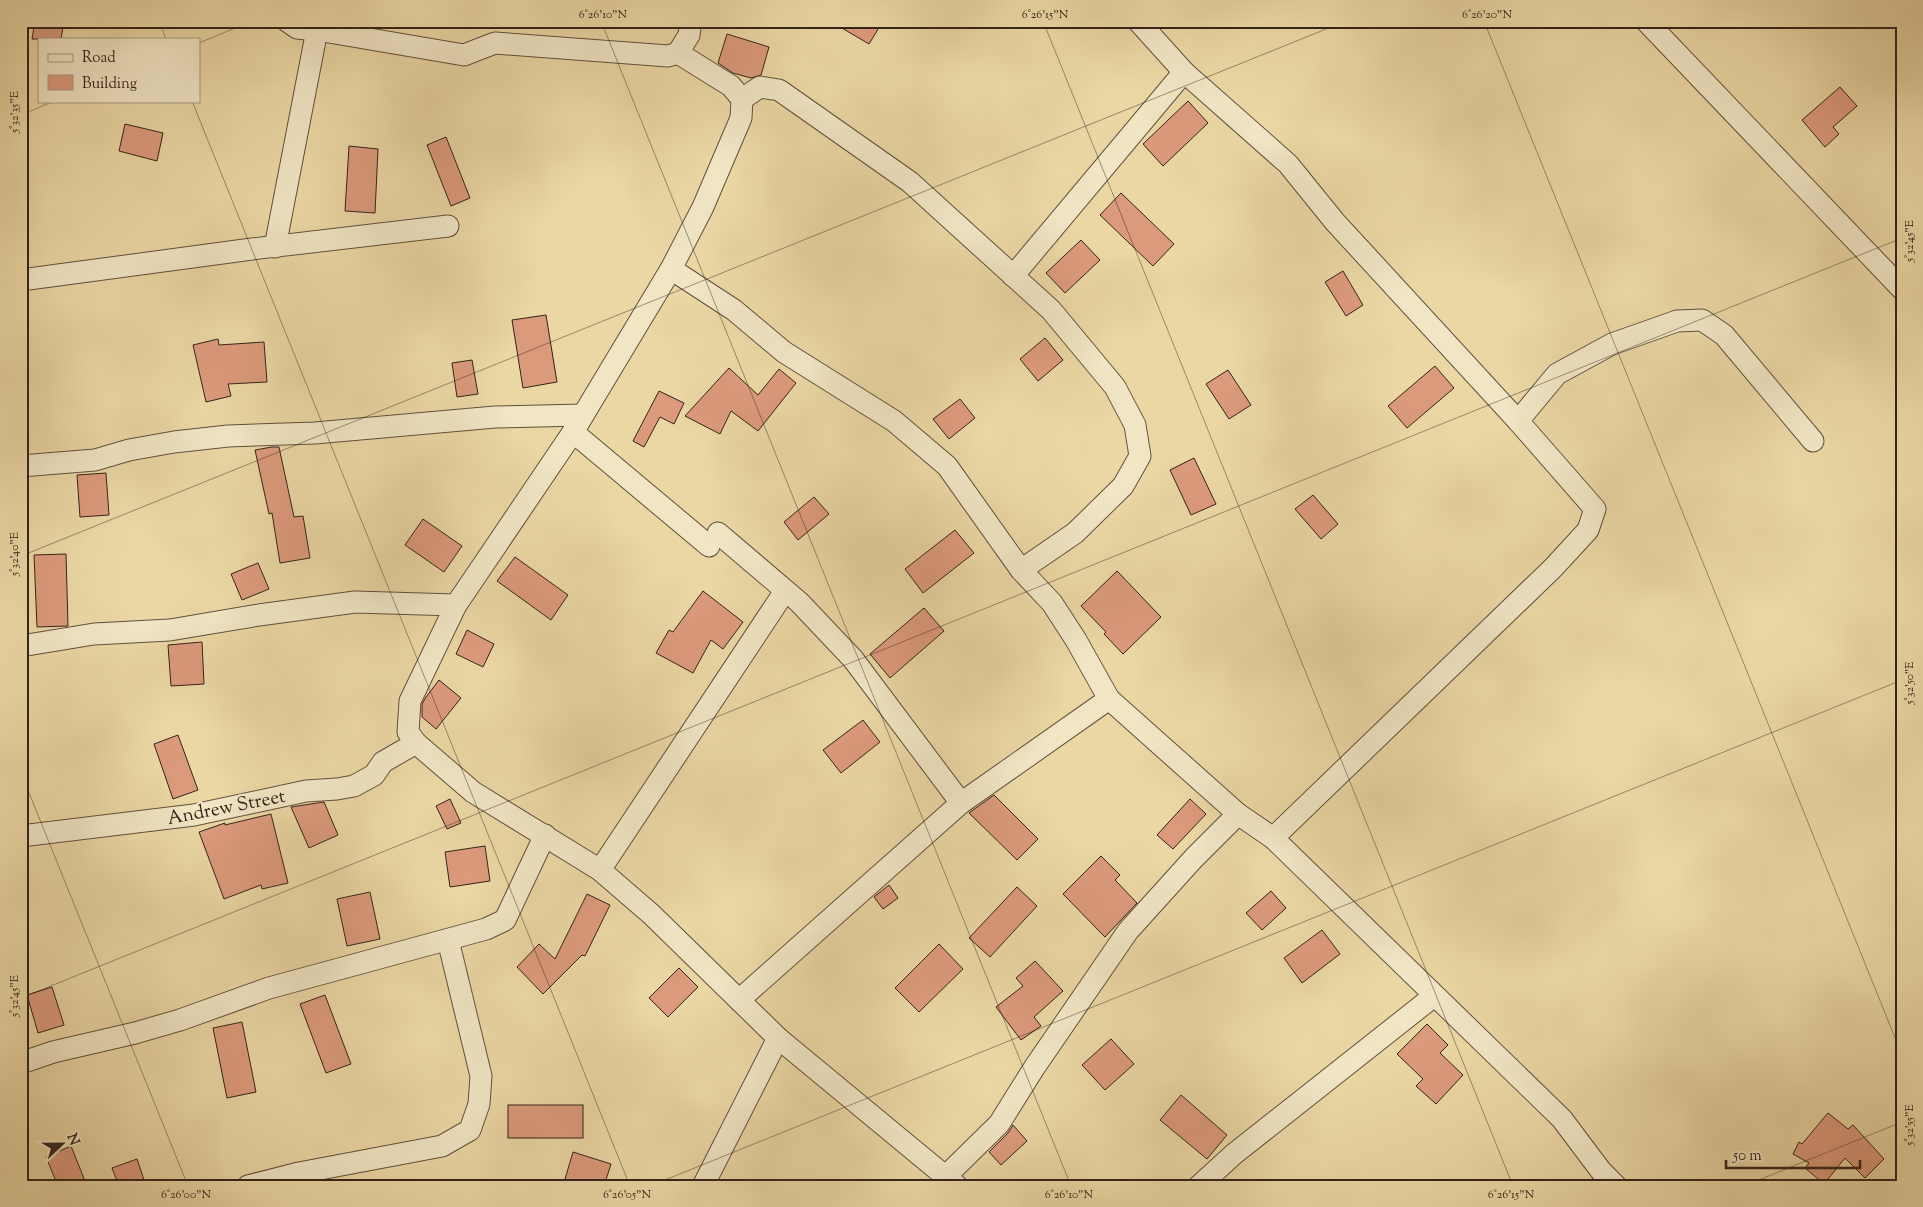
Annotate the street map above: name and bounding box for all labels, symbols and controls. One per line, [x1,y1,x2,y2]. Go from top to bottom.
text: 6°26'10"N [579,6,628,24]
text: 6°26'15"N [1022,6,1069,24]
text: 6°26'20"N [1462,6,1512,24]
legend [38,38,200,102]
text: Road [82,48,116,69]
text: Building [82,74,137,95]
text: 5°32'35"E [6,90,24,134]
text: 5°32'45"E [1901,219,1919,263]
text: 5°32'40"E [6,531,24,577]
text: 5°32'50"E [1901,661,1919,706]
street label: Andrew Street [165,784,288,833]
text: 5°32'45"E [6,974,24,1018]
text: 5°32'55"E [1901,1104,1919,1147]
north arrow [38,1120,88,1170]
text: N [61,1131,84,1149]
scale bar [1726,1137,1859,1169]
text: 50 m [1732,1146,1762,1167]
text: 6°26'00"N [161,1186,211,1204]
text: 6°26'05"N [603,1186,652,1204]
text: 6°26'10"N [1045,1186,1094,1204]
text: 6°26'15"N [1488,1186,1535,1204]

